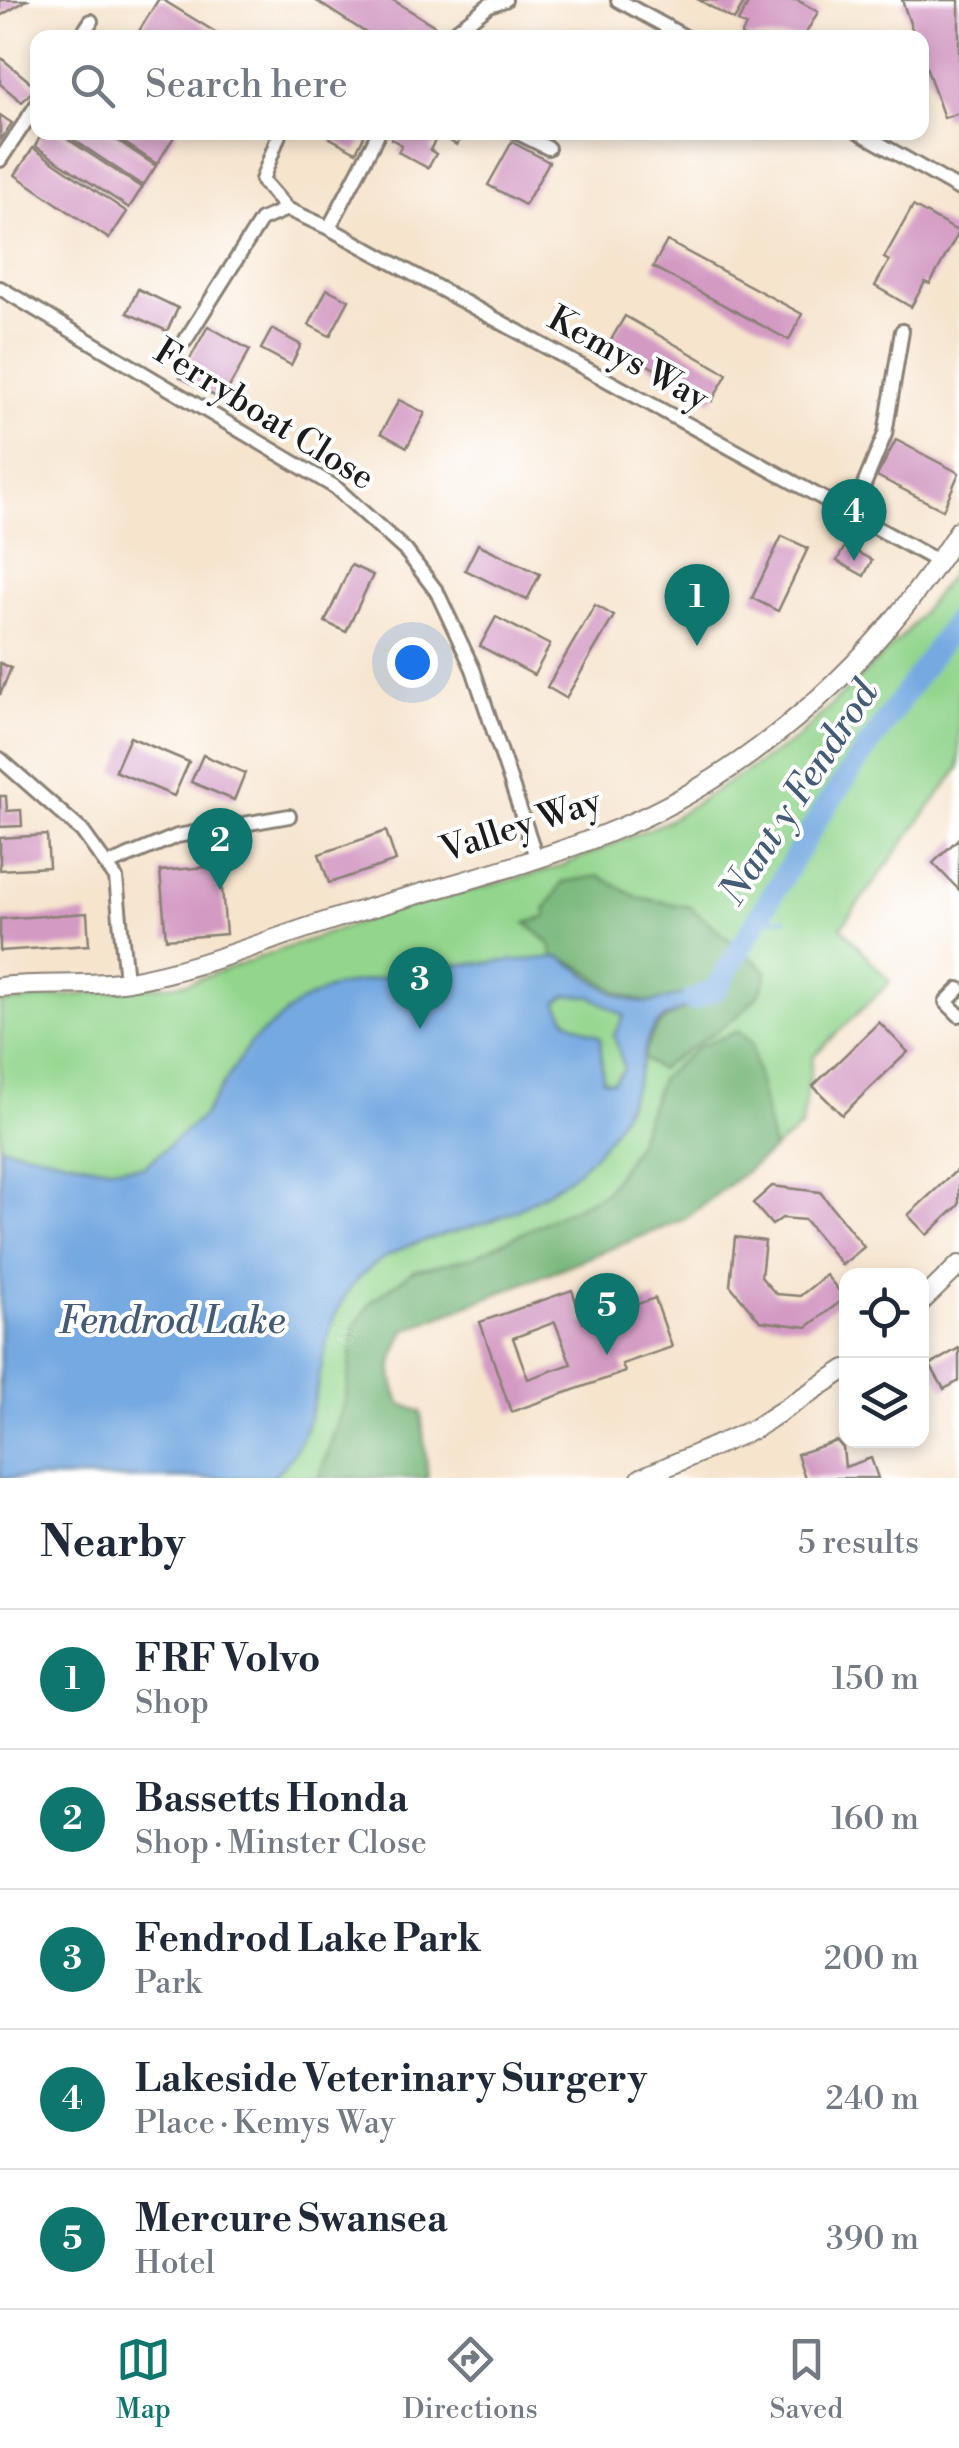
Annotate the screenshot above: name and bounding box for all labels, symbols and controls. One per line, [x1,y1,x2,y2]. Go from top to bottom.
search box [30,30,929,140]
icon: search [65,58,120,113]
text: Search here [145,62,348,109]
street label: Kemys Way [540,297,717,421]
street label: Ferryboat Close [146,330,382,500]
pin: 4 [822,478,886,561]
pin: 1 [664,564,730,646]
your location [387,637,438,688]
water label: Nant y Fendrod [709,671,890,914]
street label: Valley Way [434,780,608,872]
pin: 2 [188,808,252,890]
pin: 3 [388,946,452,1029]
map controls [839,1268,929,1448]
button: locate [839,1268,929,1358]
pin: 5 [574,1272,640,1355]
water label: Fendrod Lake [58,1298,286,1345]
button: layers [839,1358,929,1448]
text: Nearby [40,1517,185,1570]
text: 5 results [798,1523,919,1563]
text: FRF Volvo [135,1636,320,1683]
text: 1 [65,1659,80,1699]
text: 150 m [832,1659,919,1699]
text: Shop [135,1683,209,1723]
text: Bassetts Honda [135,1776,408,1823]
text: 2 [62,1799,83,1839]
text: 160 m [831,1799,919,1839]
text: Shop · Minster Close [135,1823,427,1863]
text: Fendrod Lake Park [135,1916,481,1963]
text: 3 [63,1939,82,1979]
text: 200 m [824,1939,919,1979]
text: Park [135,1963,202,2003]
text: Lakeside Veterinary Surgery [135,2056,647,2103]
text: 4 [62,2079,83,2119]
text: 240 m [826,2079,919,2119]
text: Place · Kemys Way [135,2103,395,2143]
text: Mercure Swansea [135,2196,447,2243]
text: 5 [63,2219,82,2259]
text: 390 m [826,2219,919,2259]
text: Hotel [135,2243,215,2283]
tab: Map [116,2332,171,2427]
tab: Directions [403,2332,538,2427]
tab: Saved [770,2332,843,2427]

